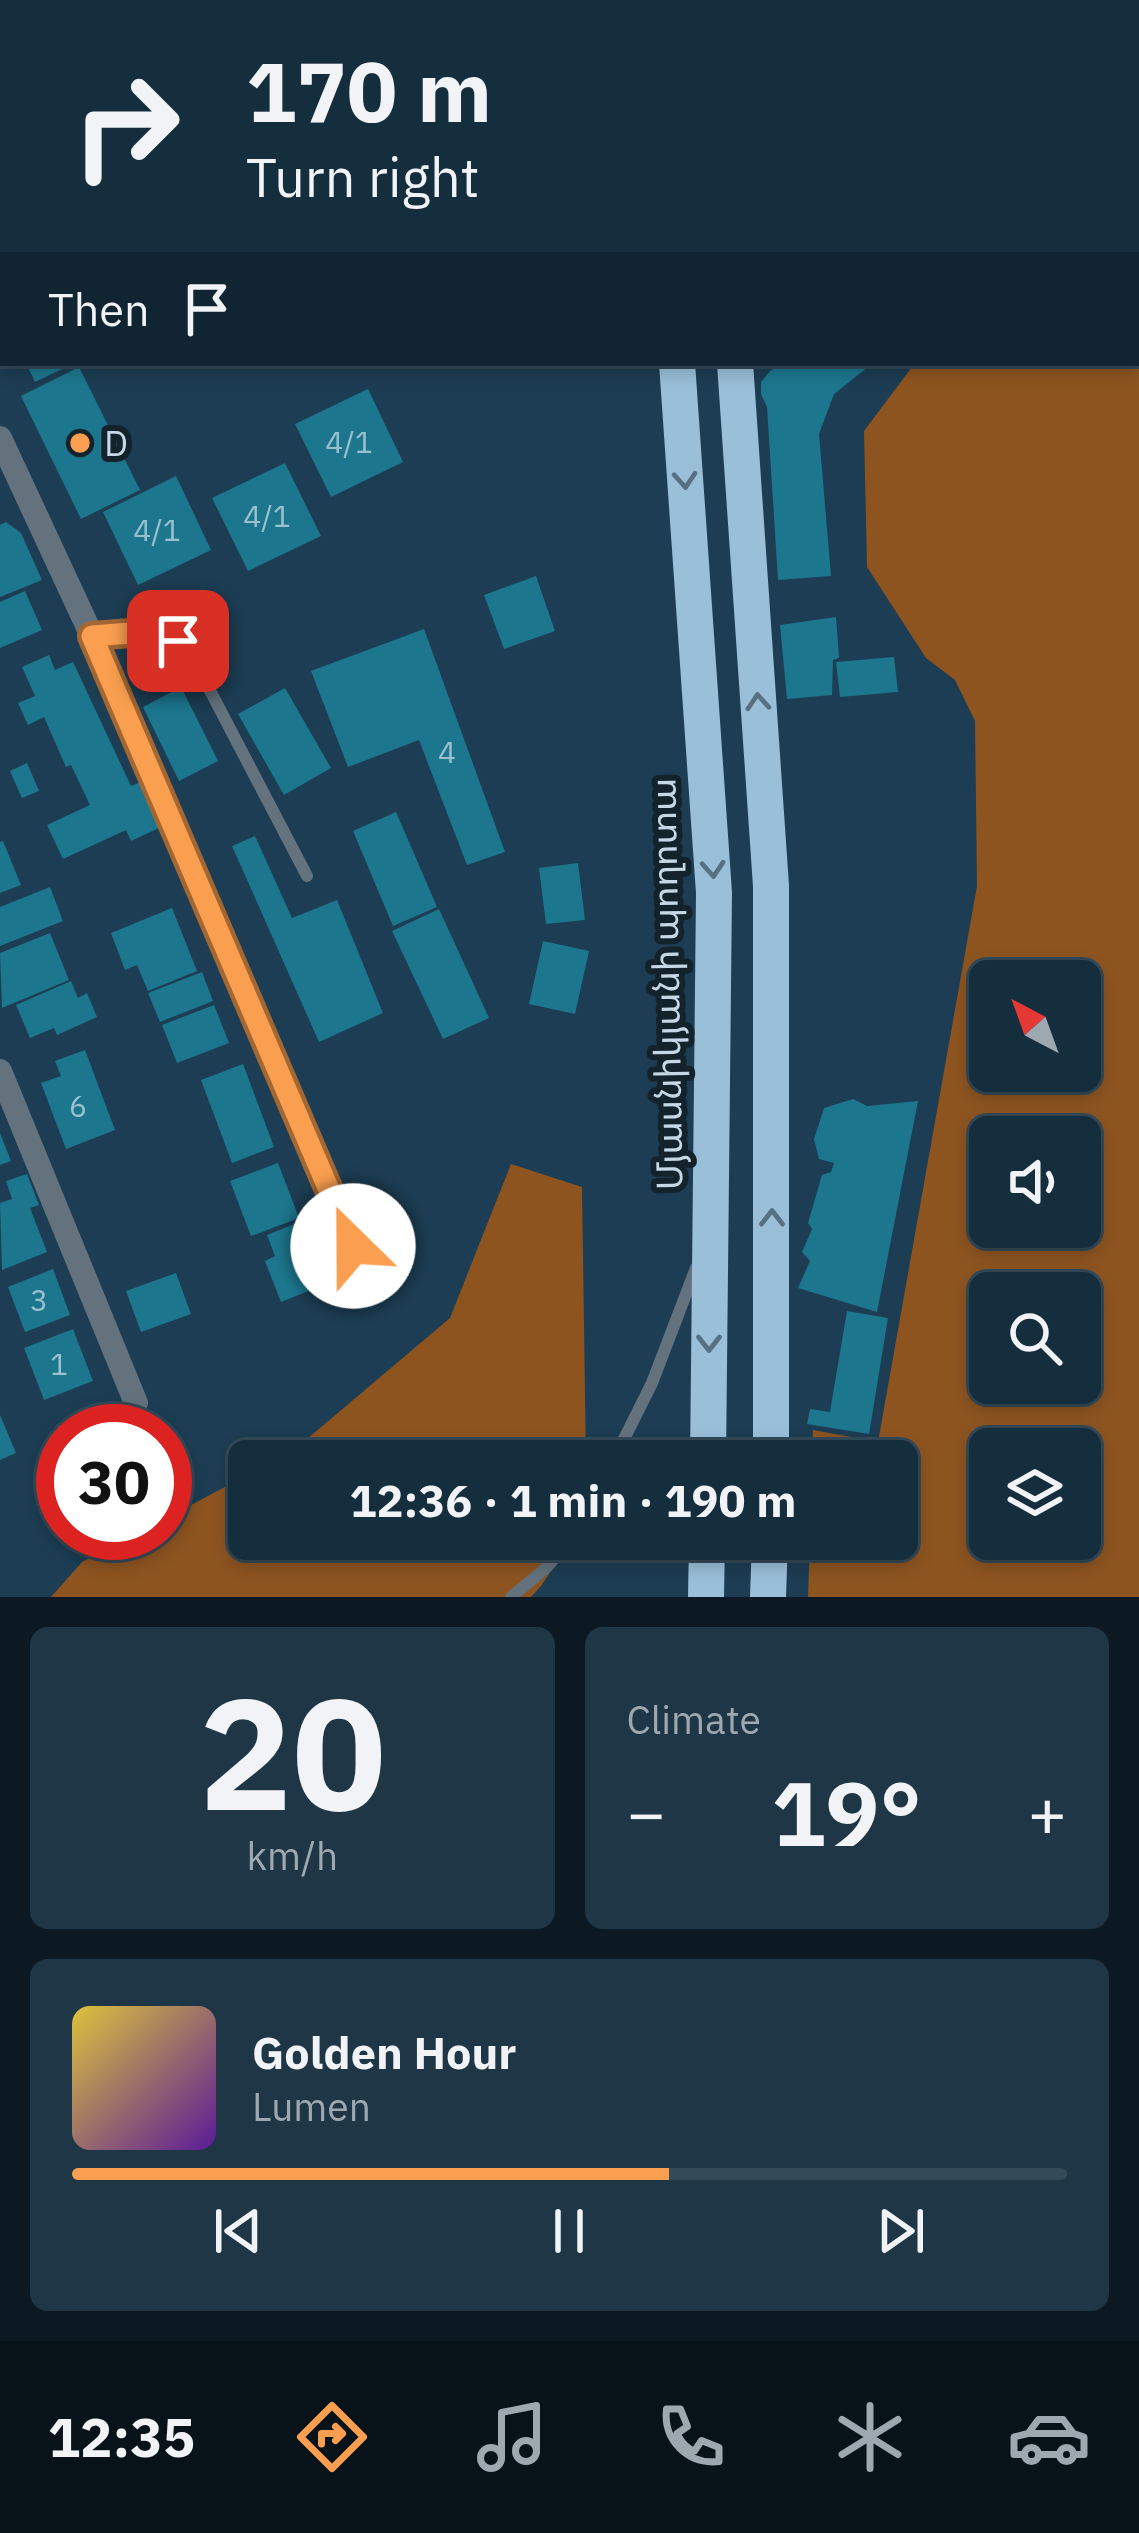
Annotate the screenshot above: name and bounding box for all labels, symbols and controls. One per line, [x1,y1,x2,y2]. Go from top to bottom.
text: 170 m [246,36,492,145]
icon: right [48,48,204,204]
text: Turn right [246,142,480,212]
icon: arrive [174,276,240,342]
text: Then [48,280,150,338]
place label: D [104,419,128,466]
house number: 4/1 [325,422,373,461]
marker: D [67,430,93,456]
one-way arrow [672,471,698,490]
house number: 4/1 [243,496,291,535]
house number: 4/1 [133,510,181,549]
pin [127,590,229,692]
icon: arrive [145,608,211,674]
one-way arrow [746,693,772,712]
house number: 4 [438,732,456,771]
street label: Մյասնիկյանի պողոտա [638,777,693,1191]
one-way arrow [699,860,725,879]
north arrow [969,960,1101,1092]
map controls [969,960,1101,1560]
house number: 6 [69,1086,87,1125]
button: sound [969,1116,1101,1248]
position arrow [290,1183,416,1309]
one-way arrow [759,1208,785,1226]
button: search [969,1272,1101,1404]
house number: 3 [30,1280,48,1319]
one-way arrow [696,1335,722,1353]
house number: 1 [50,1344,68,1383]
speed limit sign: 30 [36,1404,192,1560]
button: layers [969,1428,1101,1560]
text: 12:36 · 1 min · 190 m [350,1471,796,1529]
text: 20 [199,1650,386,1853]
text: Climate [627,1694,761,1745]
text: 19° [772,1754,922,1871]
text: − [627,1769,666,1855]
text: + [1027,1769,1067,1855]
text: km/h [246,1830,338,1881]
text: Golden Hour [252,2023,516,2081]
text: Lumen [252,2081,371,2132]
icon: previous [205,2198,271,2264]
icon: pause [536,2198,602,2264]
icon: next [868,2198,934,2264]
icon: directions [290,2395,374,2479]
icon: music [470,2395,554,2479]
icon: phone [649,2395,733,2479]
icon: climate [828,2395,912,2479]
icon: car [1007,2395,1091,2479]
text: 12:35 [48,2402,195,2472]

